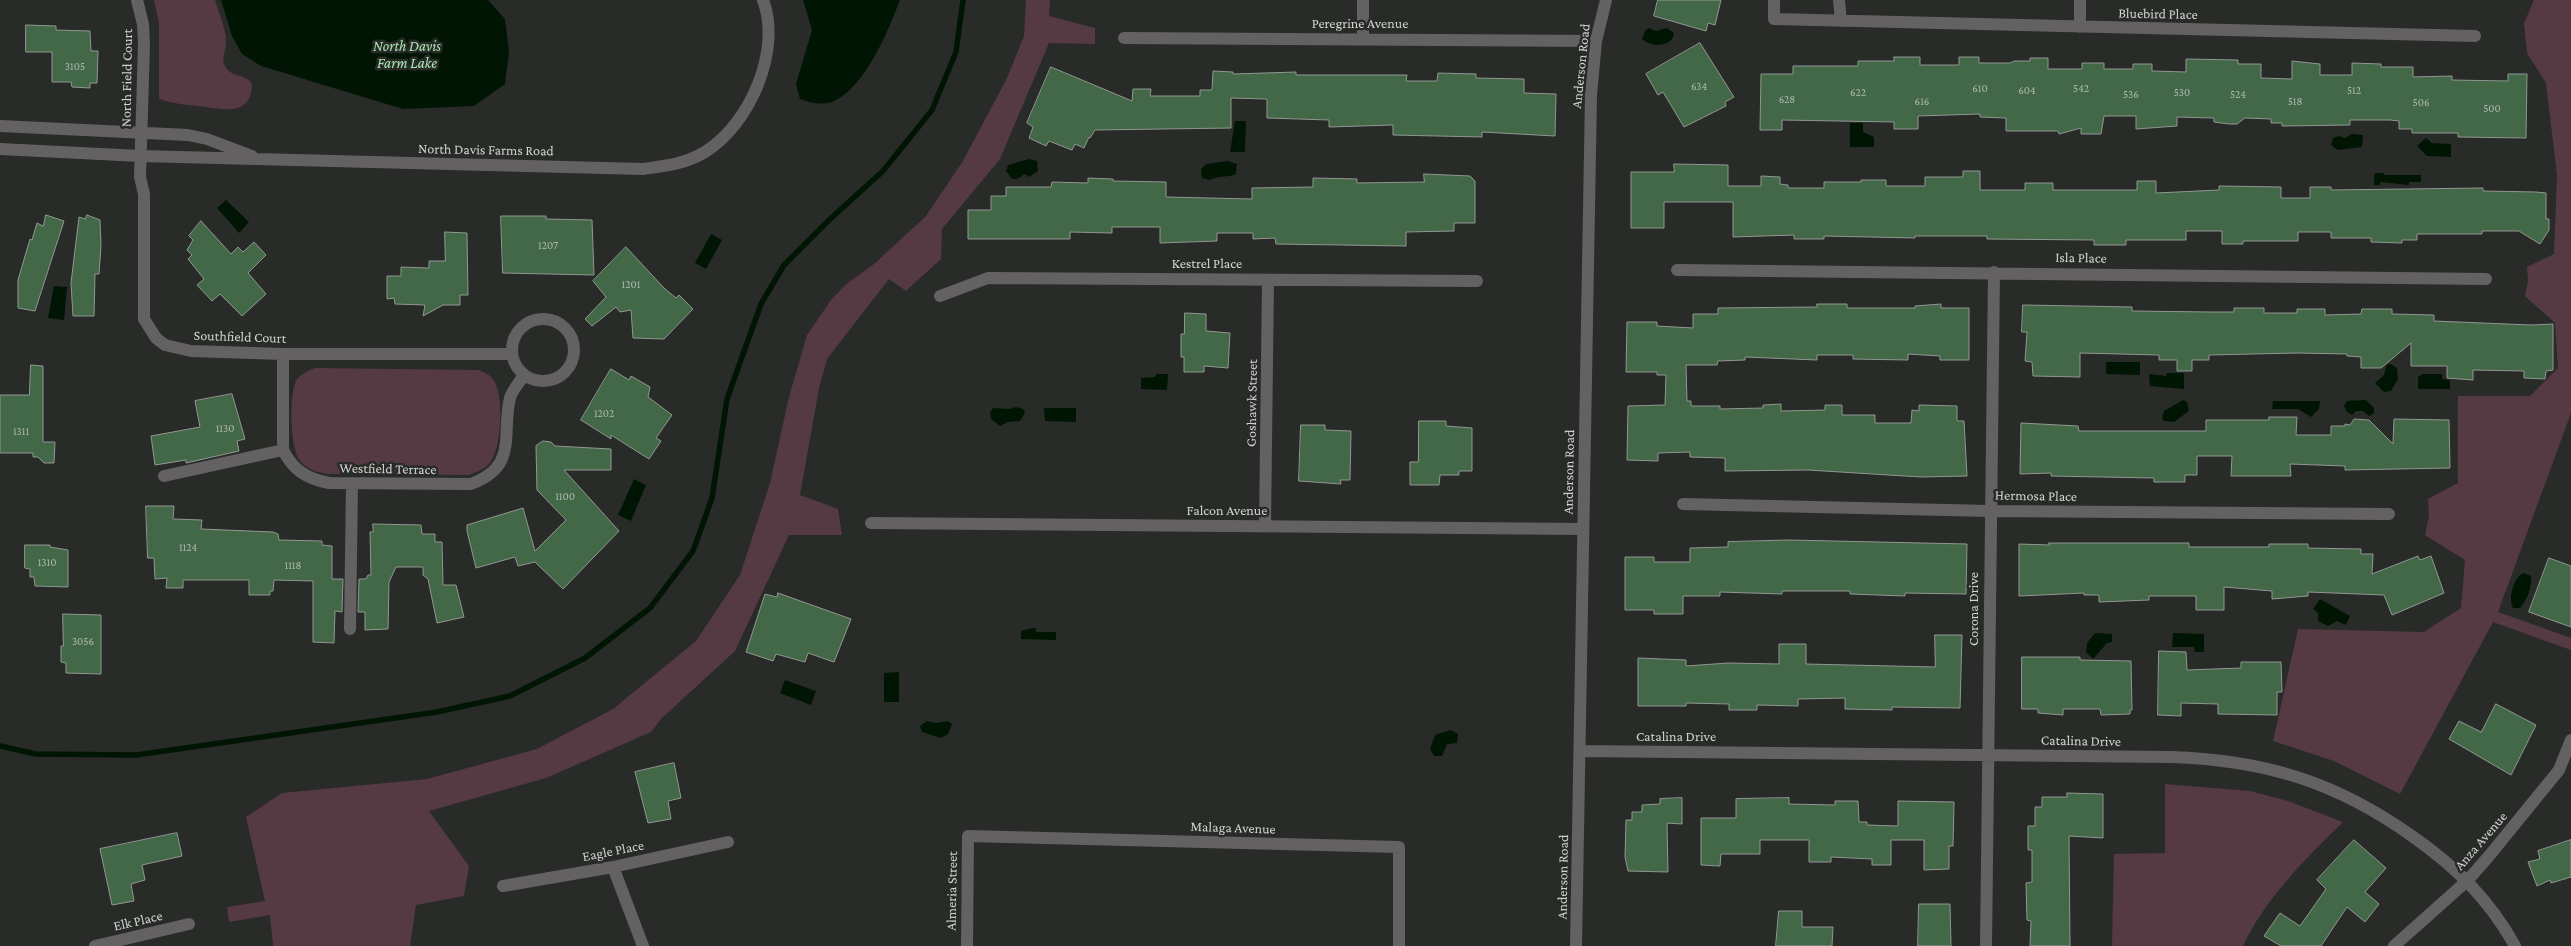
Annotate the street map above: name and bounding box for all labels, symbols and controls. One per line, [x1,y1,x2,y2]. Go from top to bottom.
street label: Bluebird Place [2118,5,2198,23]
street label: Peregrine Avenue [1312,16,1408,32]
street label: Anderson Road [1568,23,1594,109]
street label: North Field Court [118,29,136,127]
water label: North Davis Farm Lake [373,37,441,72]
house number: 3105 [65,60,85,74]
house number: 634 [1691,80,1707,94]
house number: 610 [1972,82,1988,96]
house number: 542 [2073,82,2089,96]
house number: 604 [2018,84,2036,98]
house number: 512 [2347,84,2361,98]
house number: 622 [1850,86,1866,100]
house number: 530 [2174,86,2190,100]
house number: 536 [2123,88,2139,102]
house number: 524 [2230,88,2246,102]
house number: 628 [1779,93,1795,107]
house number: 616 [1915,95,1929,109]
house number: 518 [2288,95,2302,109]
house number: 506 [2413,96,2429,110]
house number: 500 [2483,102,2501,116]
street label: North Davis Farms Road [418,140,554,160]
house number: 1207 [538,239,558,253]
street label: Isla Place [2055,249,2107,267]
street label: Kestrel Place [1172,256,1242,272]
house number: 1201 [622,278,640,292]
street label: Southfield Court [193,327,287,347]
street label: Goshawk Street [1243,359,1261,447]
house number: 1202 [594,407,614,421]
house number: 1130 [216,422,234,436]
house number: 1311 [13,425,29,439]
street label: Anderson Road [1560,429,1578,515]
street label: Westfield Terrace [339,460,437,478]
street label: Hermosa Place [1995,487,2077,505]
house number: 1100 [555,490,575,504]
street label: Falcon Avenue [1187,503,1267,519]
house number: 1124 [179,541,197,555]
house number: 1310 [38,556,56,570]
house number: 1118 [285,559,301,573]
street label: Corona Drive [1966,572,1982,646]
house number: 3056 [72,635,94,649]
street label: Catalina Drive [1636,729,1716,745]
street label: Catalina Drive [2041,732,2121,750]
street label: Anza Avenue [2451,808,2511,874]
street label: Malaga Avenue [1190,818,1276,838]
street label: Anderson Road [1554,834,1572,920]
street label: Eagle Place [581,837,645,865]
street label: Almeria Street [943,851,961,931]
street label: Elk Place [112,907,164,935]

